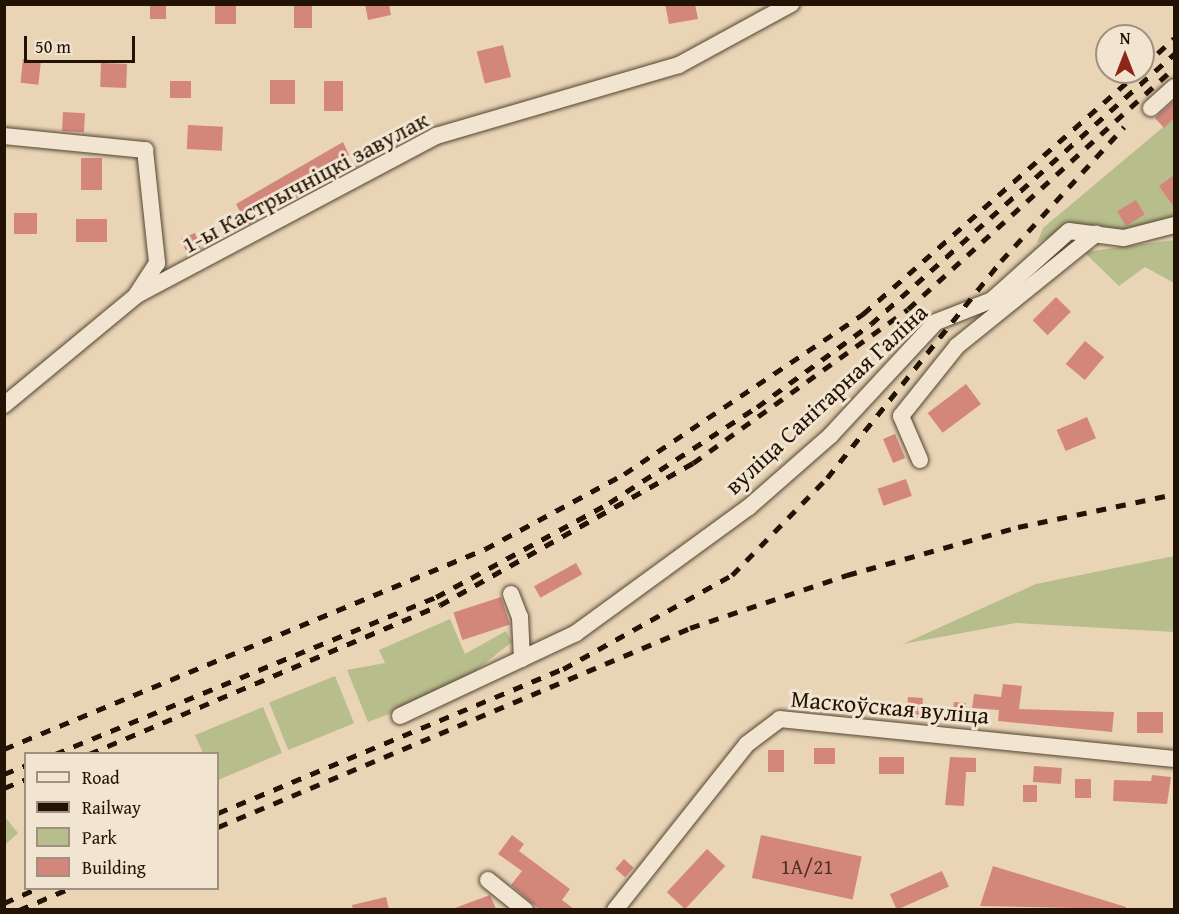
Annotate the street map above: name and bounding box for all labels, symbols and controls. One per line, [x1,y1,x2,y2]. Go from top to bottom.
scale bar [27,24,138,62]
north arrow [1095,24,1155,84]
text: N [1120,26,1130,50]
text: 50 m [35,33,71,60]
street label: 1-ы Кастрычніцкі завулак [177,105,433,259]
street label: вуліца Санітарная Галіна [719,298,933,500]
street label: Маскоўская вуліца [790,684,990,730]
legend [24,752,219,890]
text: Road [82,764,120,791]
text: Railway [82,794,141,821]
text: Park [82,824,117,851]
text: Building [82,854,146,881]
house number: 1А/21 [781,854,833,880]

